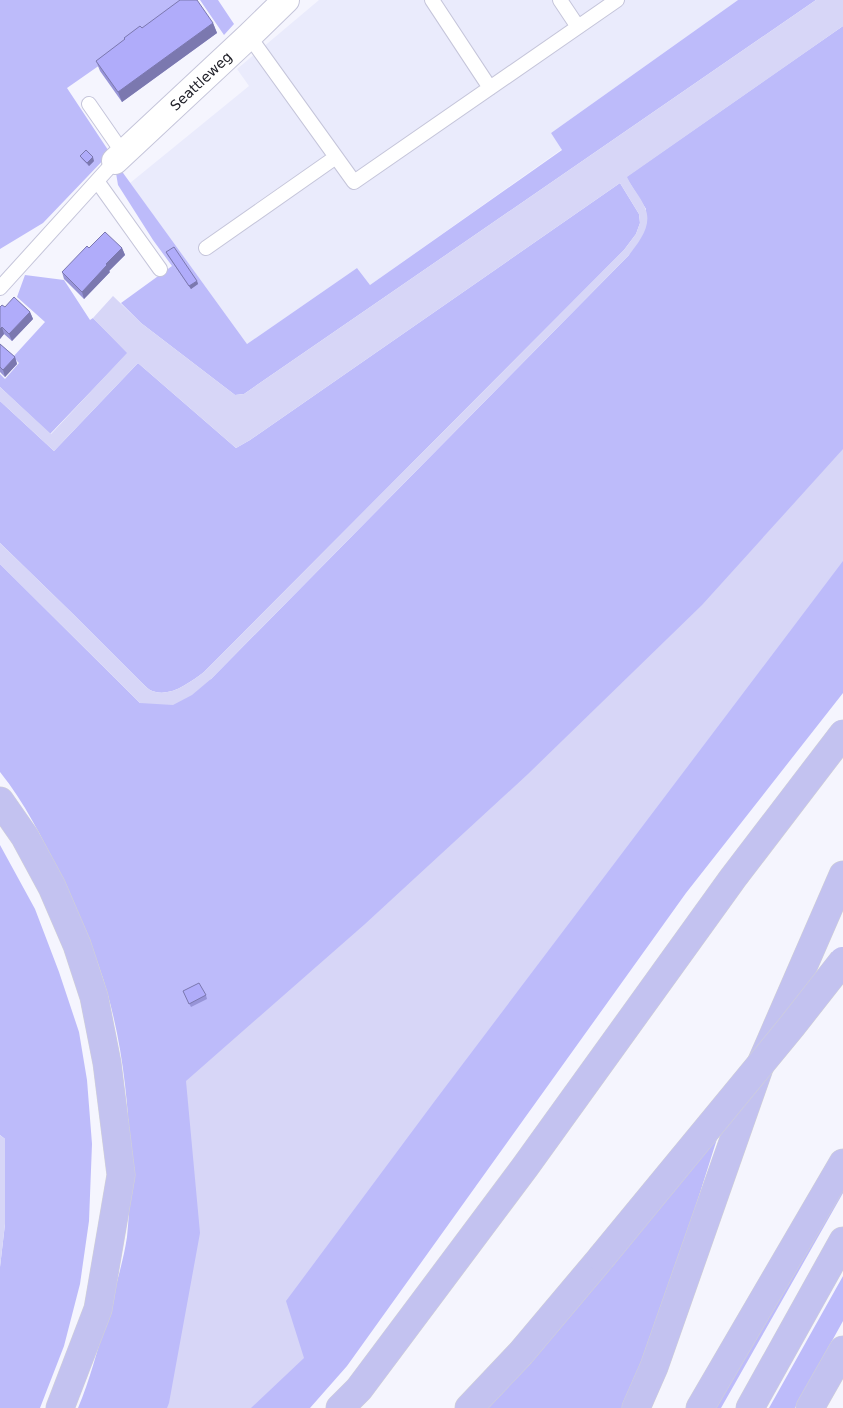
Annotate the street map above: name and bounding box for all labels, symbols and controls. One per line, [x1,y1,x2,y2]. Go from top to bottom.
street label: Seattleweg [167,48,235,114]

